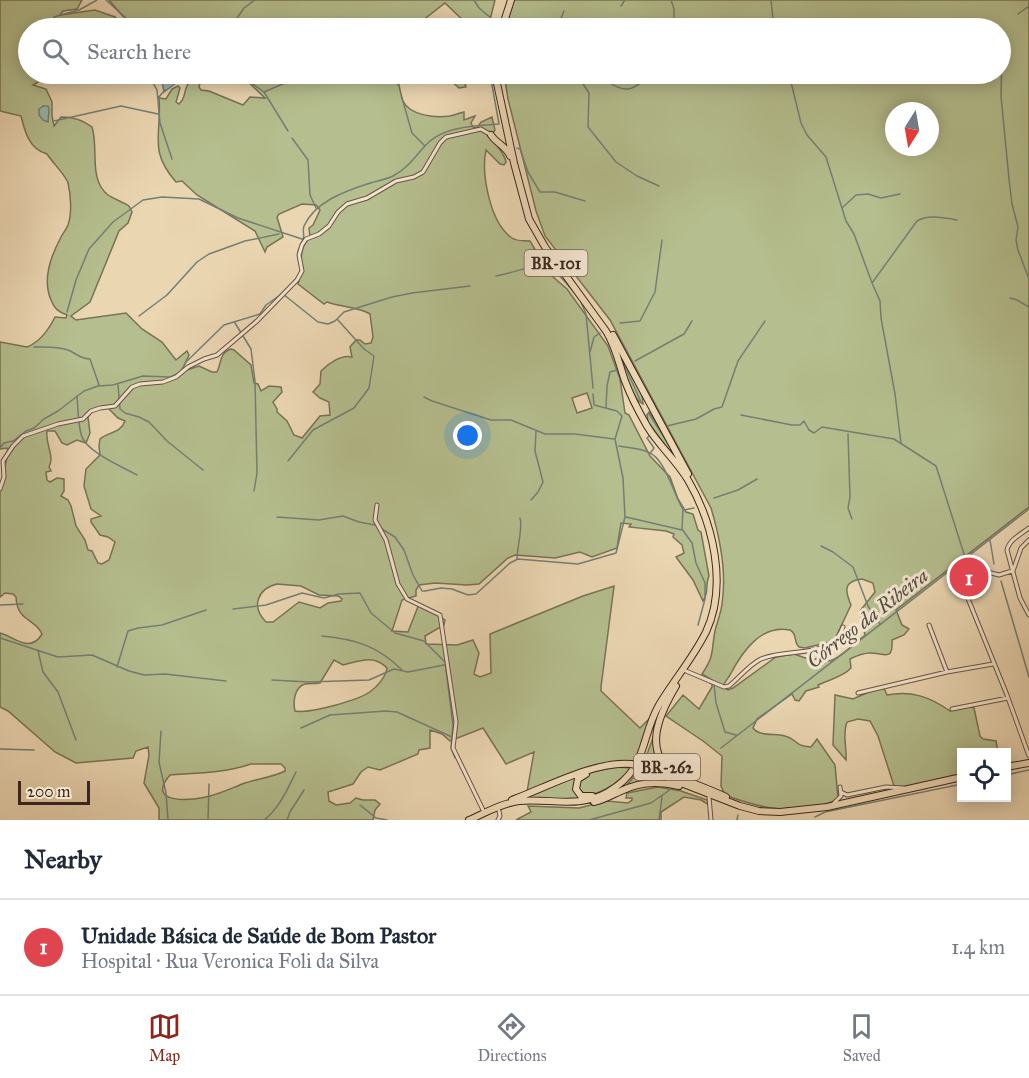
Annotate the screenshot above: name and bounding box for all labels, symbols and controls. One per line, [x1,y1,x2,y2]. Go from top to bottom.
search box [18,18,1011,84]
icon: search [39,35,72,68]
text: Search here [87,38,191,65]
north arrow [885,102,939,156]
road number: BR-101 [524,250,588,276]
your location [453,421,482,450]
pin: 1 [950,554,988,600]
water label: Córrego da Ribeira [802,563,932,673]
map controls [957,748,1011,802]
button: locate [957,748,1011,802]
road number: BR-262 [634,754,700,780]
scale bar [18,778,90,806]
text: 200 m [27,782,70,801]
text: Nearby [24,843,102,875]
text: Unidade Básica de Saúde de Bom Pastor [81,922,436,949]
text: 1 [40,935,47,959]
text: 1.4 km [951,935,1005,959]
text: Hospital · Rua Veronica Foli da Silva [81,949,379,973]
tab: Map [148,1010,181,1065]
tab: Directions [477,1010,546,1065]
tab: Saved [843,1010,881,1065]

